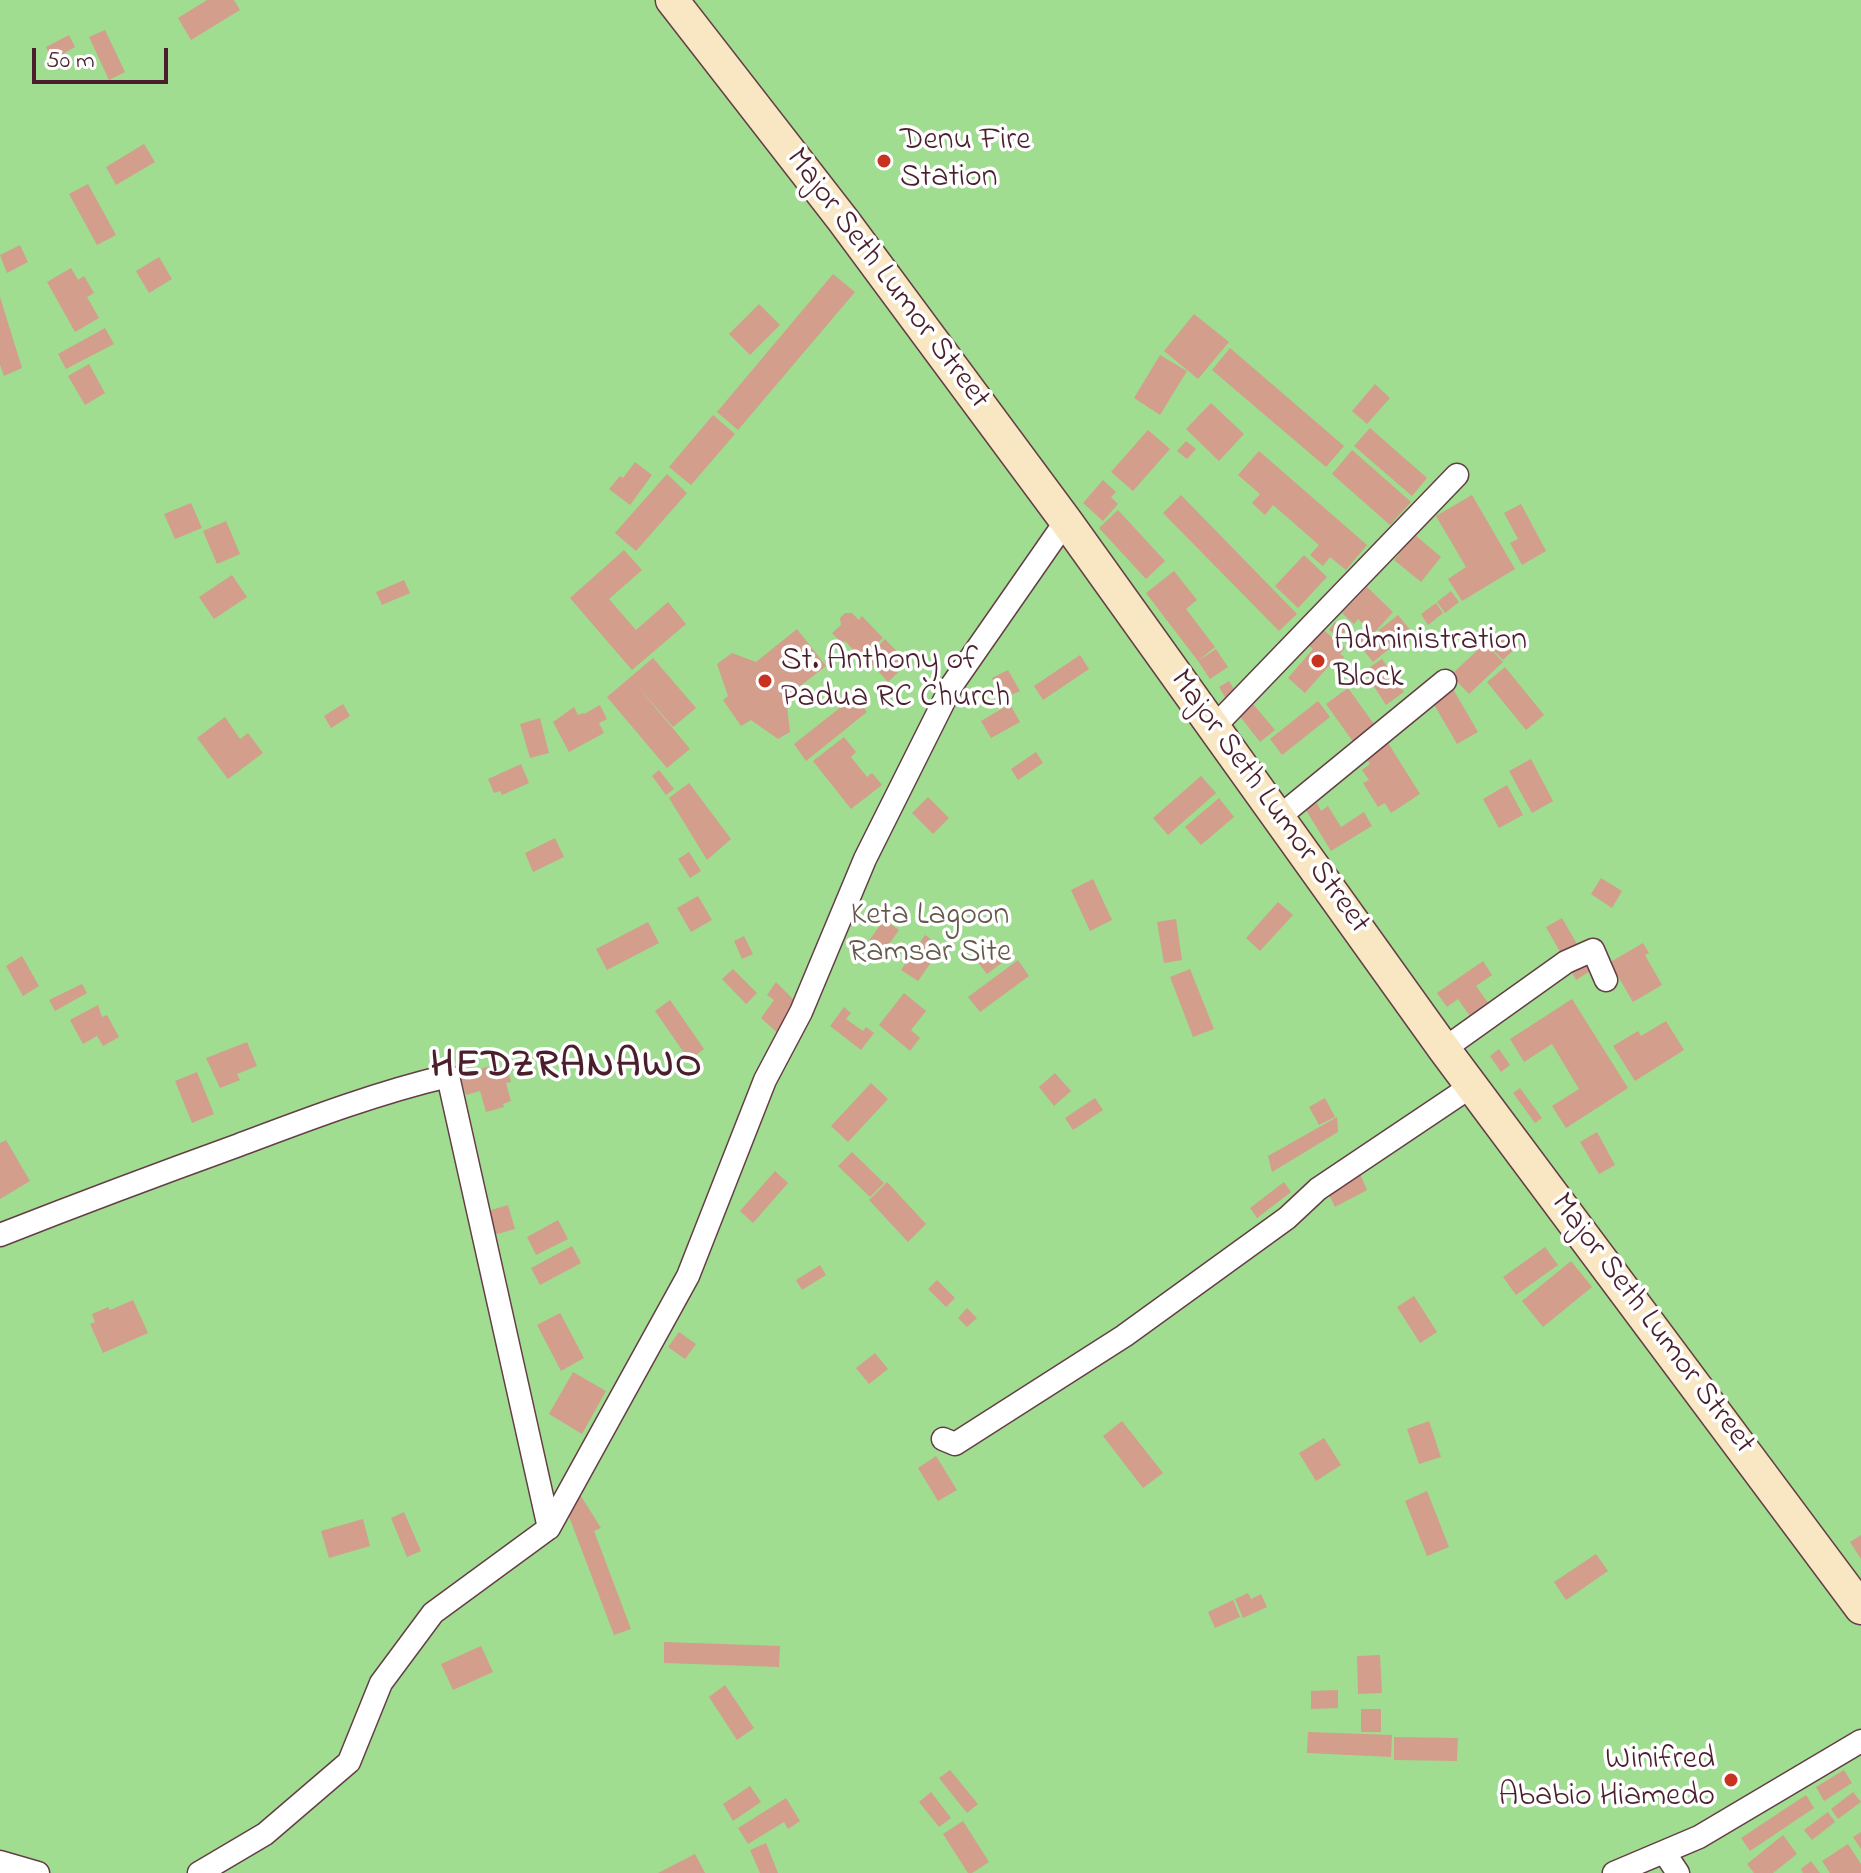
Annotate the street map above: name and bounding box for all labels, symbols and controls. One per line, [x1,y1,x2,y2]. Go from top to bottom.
scale bar [36,32,172,82]
text: 50 m [46,44,95,79]
place label: Denu Fire Station [900,124,1031,199]
street label: Major Seth Lumor Street [775,142,997,418]
marker: Denu Fire Station [875,152,893,170]
place label: Administration Block [1334,624,1527,699]
place label: St. Anthony of Padua RC Church [781,644,1010,719]
marker: Administration Block [1309,652,1327,670]
street label: Major Seth Lumor Street [1159,664,1377,942]
marker: St. Anthony of Padua RC Church [756,672,774,690]
park label: Keta Lagoon Ramsar Site [849,899,1011,974]
district label: HEDZRANAWO [430,1044,704,1092]
street label: Major Seth Lumor Street [1540,1187,1762,1463]
place label: Winifred Ababio Hiamedo [1498,1743,1715,1818]
marker: Winifred Ababio Hiamedo [1722,1771,1740,1789]

